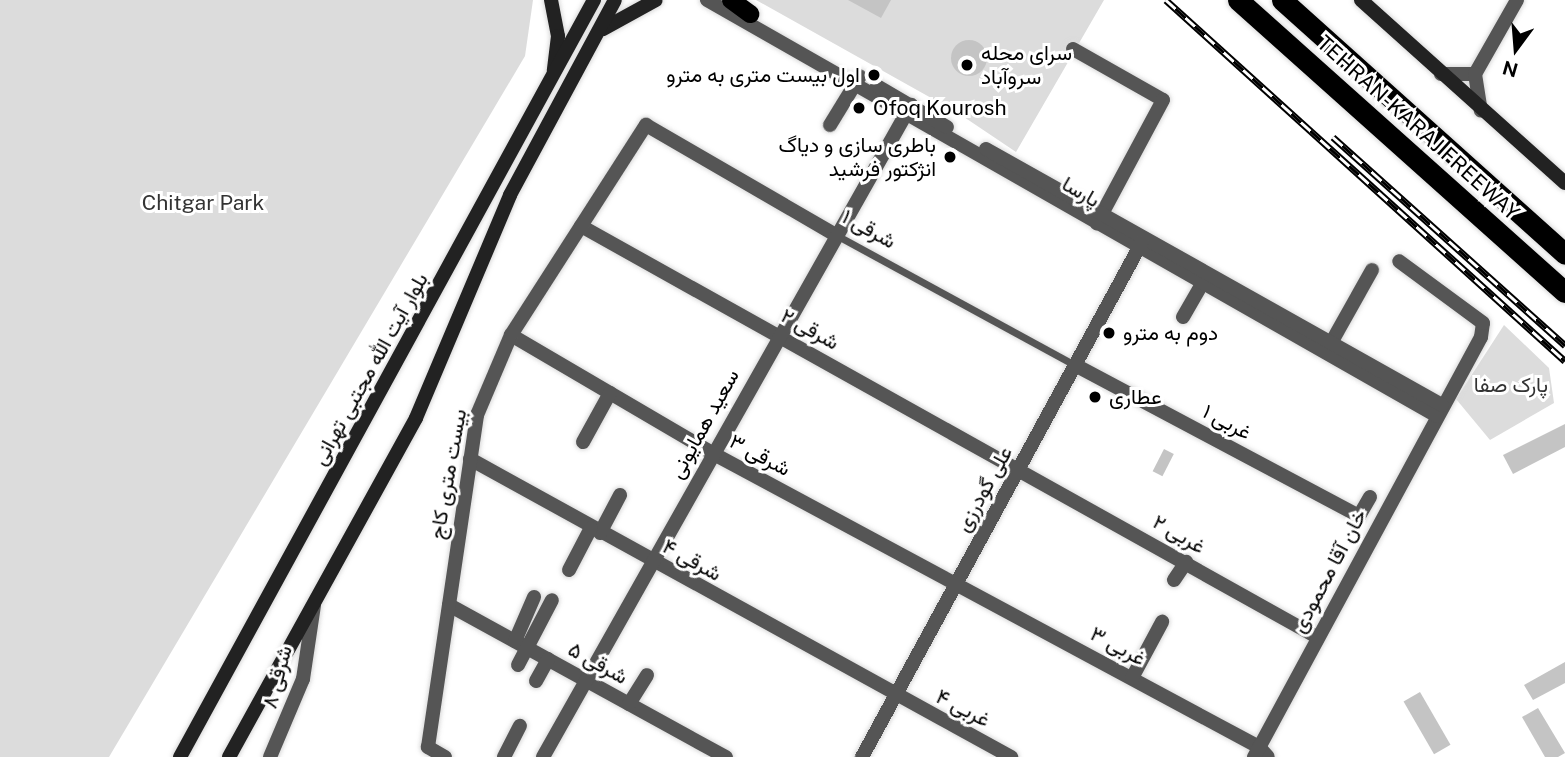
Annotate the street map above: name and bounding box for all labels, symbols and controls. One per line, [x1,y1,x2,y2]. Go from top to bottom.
north arrow [1481,14,1551,84]
street label: TEHRAN-KARAJ FREEWAY [1312,30,1524,226]
place label: سرای محله سروآباد [981,40,1072,90]
marker: سرای محله سروآباد [959,57,975,73]
place label: اول بیست متری به مترو [666,62,860,88]
marker: اول بیست متری به مترو [866,67,882,83]
place label: Ofoq Kourosh [873,95,1007,121]
marker: Ofoq Kourosh [851,100,867,116]
place label: باطری سازی و دیاگ انژکتور فرشید [779,132,936,182]
marker: باطری سازی و دیاگ انژکتور فرشید [942,149,958,165]
street label: پارسا [1058,171,1104,213]
park label: Chitgar Park [142,190,264,216]
street label: ۱ شرقی [838,204,900,254]
street label: بلوار آیت الله مجتبی تهرانی [307,268,433,470]
street label: ۲ شرقی [777,303,843,355]
place label: دوم به مترو [1123,320,1218,346]
marker: دوم به مترو [1101,325,1117,341]
street label: سعید همایونی [664,365,744,483]
park label: پارک صفا [1474,372,1548,398]
place label: عطاری [1109,384,1162,410]
marker: عطاری [1087,389,1103,405]
street label: ۱ غربی [1198,399,1256,445]
street label: بیست متری کاج [424,407,472,541]
street label: ۳ شرقی [725,429,795,481]
street label: علی گودرزی [950,442,1018,536]
street label: خان آقا محمودی [1286,505,1372,637]
street label: ۲ غربی [1148,509,1210,559]
street label: ۴ شرقی [658,534,726,586]
street label: ۳ غربی [1086,621,1150,671]
street label: ۵ شرقی [564,636,632,690]
street label: ۸ شرقی [257,643,297,711]
street label: ۴ غربی [932,684,994,732]

